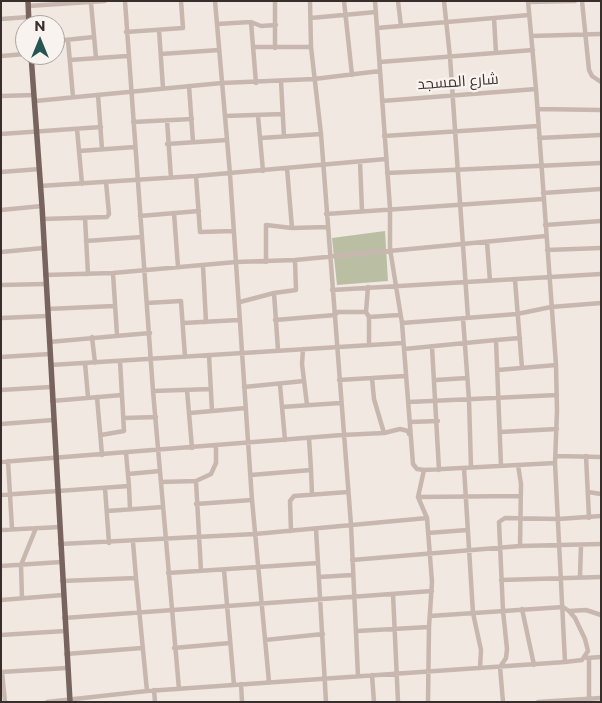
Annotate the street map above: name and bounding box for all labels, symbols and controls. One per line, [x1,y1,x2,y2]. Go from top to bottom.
north arrow [15,15,65,65]
text: N [34,17,46,35]
street label: شارع المسجد [417,70,499,94]

